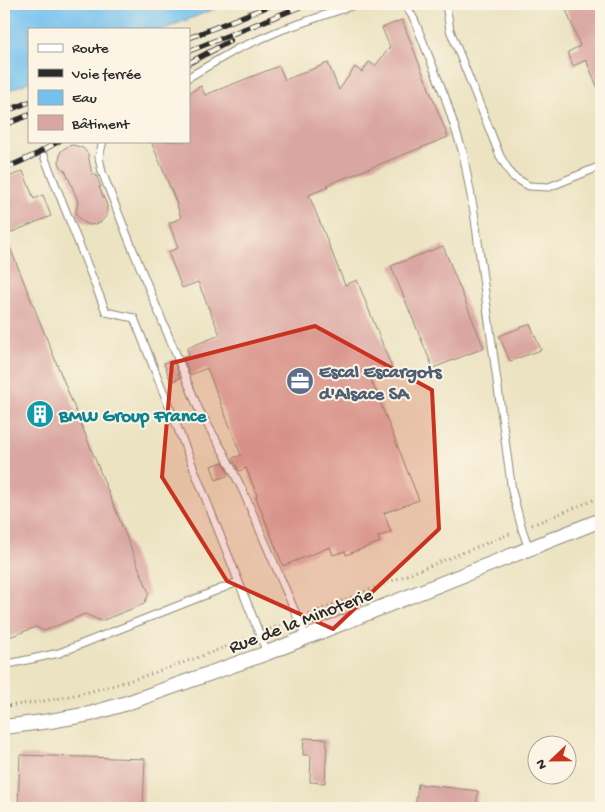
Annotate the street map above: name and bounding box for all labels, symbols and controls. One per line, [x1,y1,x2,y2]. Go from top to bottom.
legend [28,28,190,142]
text: Route [72,40,109,58]
text: Voie ferrée [71,66,141,84]
text: Eau [72,90,97,108]
text: Bâtiment [71,116,131,134]
place label: Escal Escargots d'Alsace SA [319,362,443,407]
office icon: Escal Escargots d'Alsace SA [285,366,315,396]
building icon: BMW Group France [25,399,55,429]
place label: BMW Group France [58,406,207,429]
street label: Rue de la Minoterie [226,584,377,660]
north arrow [528,734,578,784]
text: N [533,757,552,771]

